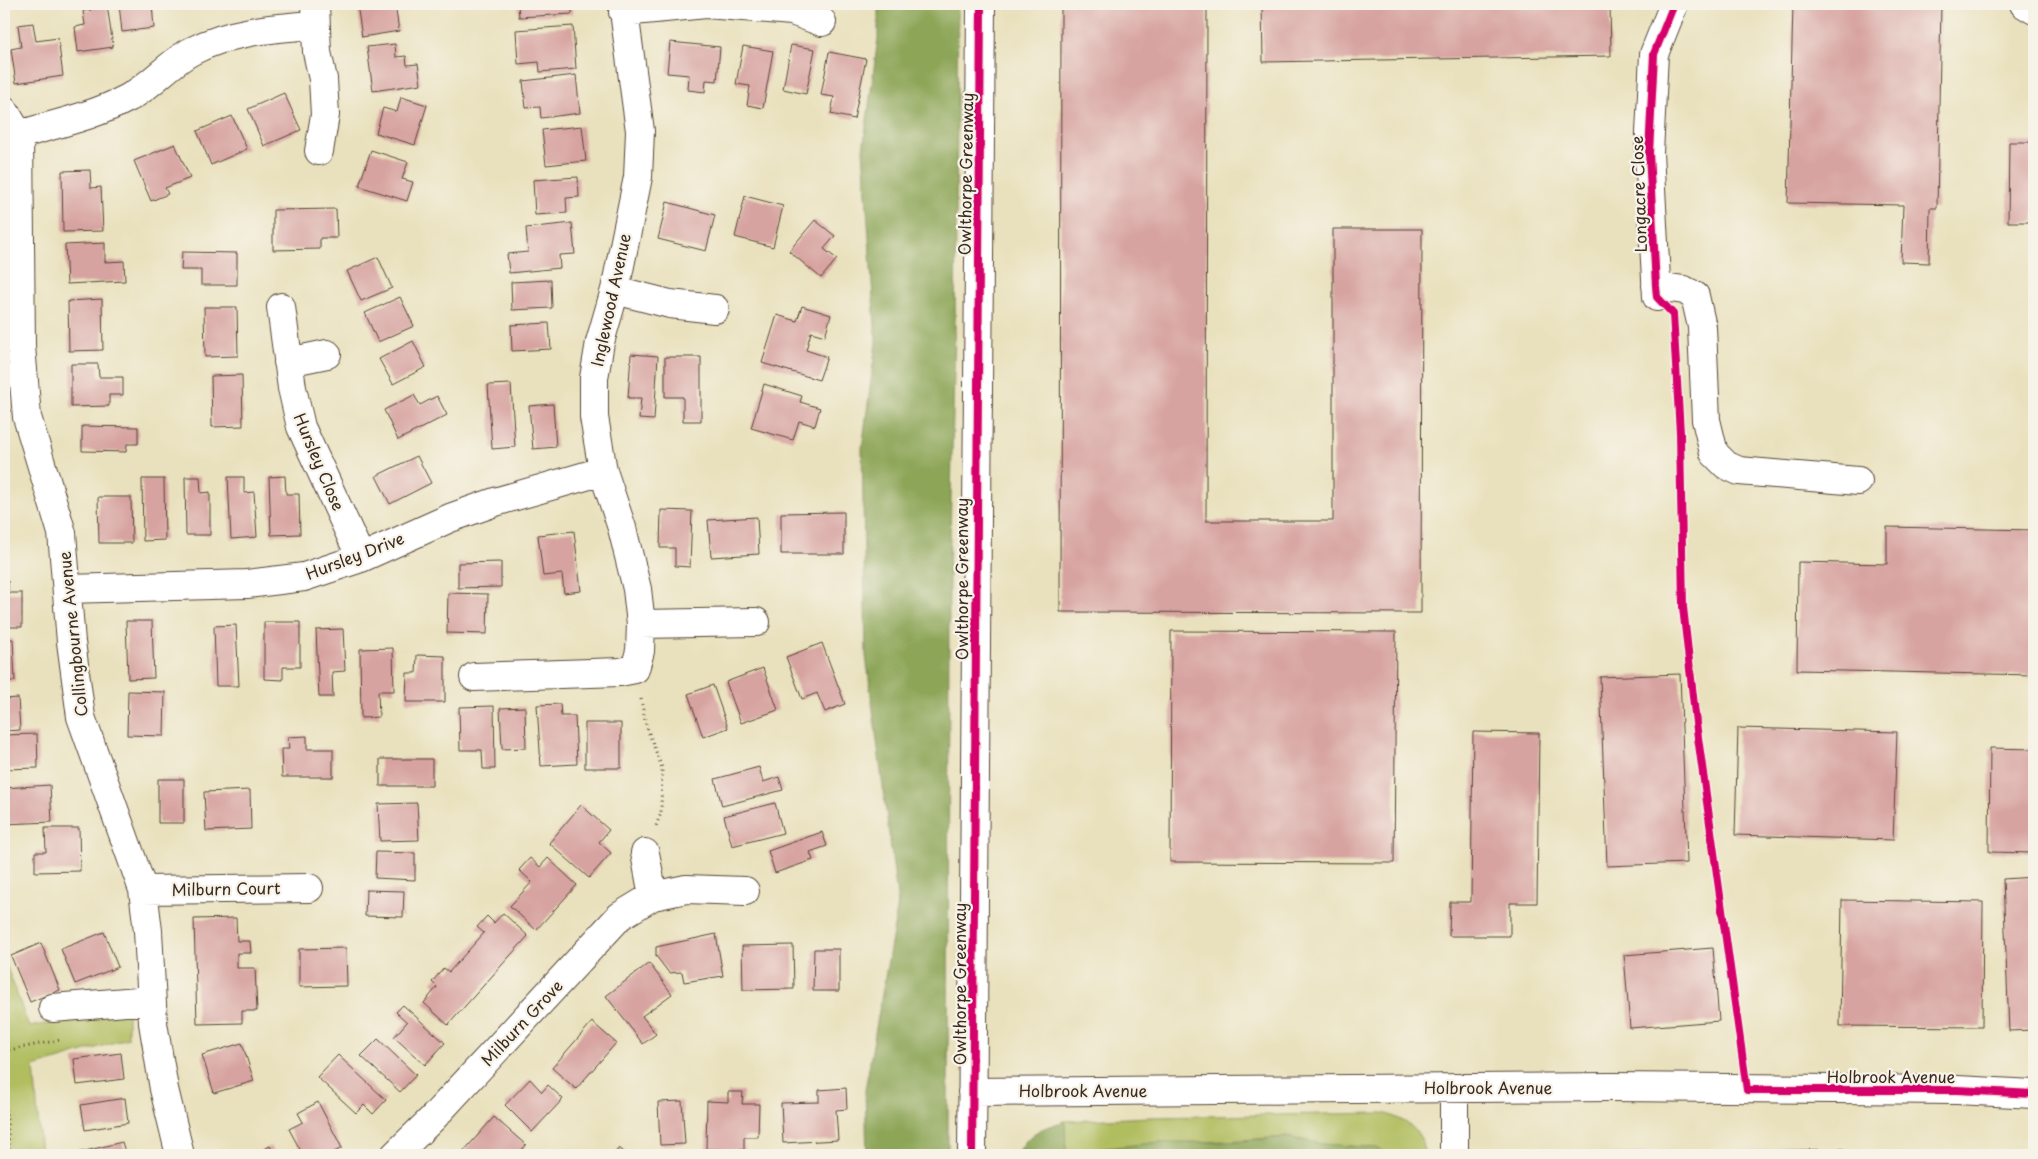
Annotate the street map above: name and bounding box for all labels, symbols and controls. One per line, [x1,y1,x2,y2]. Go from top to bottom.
street label: Owlthorpe Greenway [952,92,978,256]
street label: Longacre Close [1624,135,1652,253]
street label: Inglewood Avenue [584,231,636,368]
street label: Hursley Close [289,409,351,514]
street label: Owlthorpe Greenway [949,498,973,660]
street label: Hursley Drive [302,525,407,585]
street label: Collingbourne Avenue [51,550,93,718]
street label: Milburn Court [171,875,281,901]
street label: Owlthorpe Greenway [947,903,971,1065]
street label: Milburn Grove [475,974,568,1071]
street label: Holbrook Avenue [1827,1064,1956,1088]
street label: Holbrook Avenue [1424,1075,1553,1099]
street label: Holbrook Avenue [1019,1078,1148,1102]

